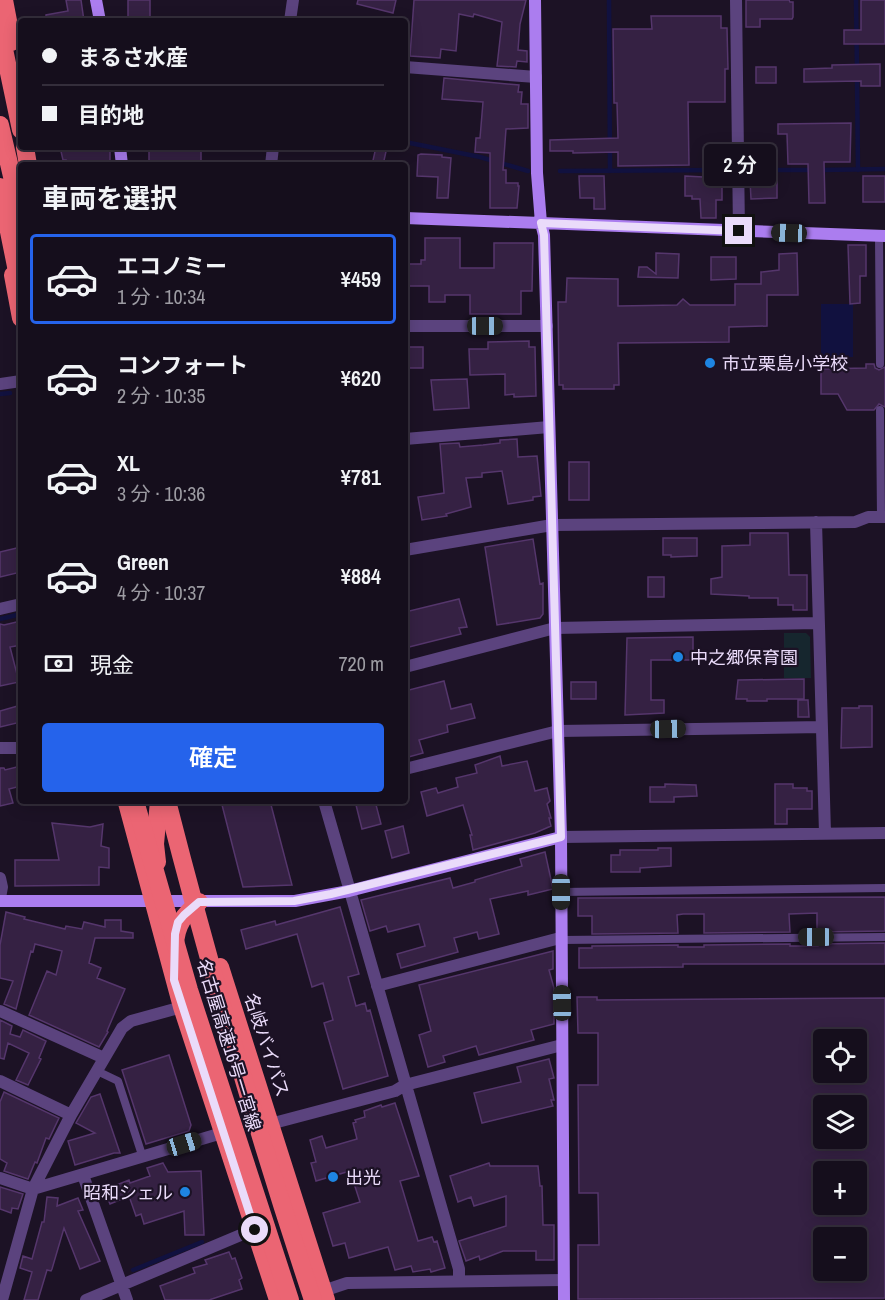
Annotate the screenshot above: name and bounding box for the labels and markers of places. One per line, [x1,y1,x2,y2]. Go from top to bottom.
place label: 市立栗島小学校 [722,351,848,376]
marker: 市立栗島小学校 [703,356,717,370]
place label: 中之郷保育園 [690,645,798,670]
marker: 中之郷保育園 [671,650,685,664]
place label: 出光 [345,1165,381,1190]
marker: 出光 [326,1170,340,1184]
place label: 昭和シェル [83,1180,173,1205]
marker: 昭和シェル [178,1185,192,1199]

